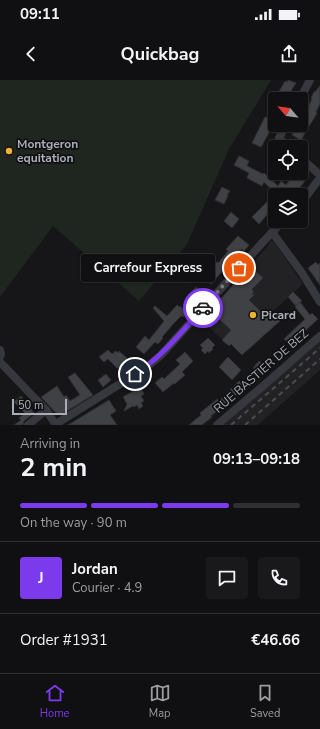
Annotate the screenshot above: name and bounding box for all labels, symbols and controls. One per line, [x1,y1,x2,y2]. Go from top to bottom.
text: 09:11 [20,4,60,24]
text: Quickbag [121,42,199,66]
icon: back [20,43,42,65]
icon: share [278,43,300,65]
north arrow [268,92,308,132]
map controls [268,92,308,228]
place label: Montgeron equitation [17,136,78,166]
button: locate [268,140,308,180]
marker: Montgeron equitation [4,146,14,156]
button: layers [268,188,308,228]
pin [222,251,256,285]
callout: Carrefour Express [81,254,215,282]
icon: bag [228,257,250,279]
text: Carrefour Express [94,259,202,277]
courier [183,288,223,328]
icon: car [192,297,214,319]
place label: Picard [261,307,296,323]
marker: Picard [248,310,258,320]
street label: RUE BASTIER DE BEZ [210,325,312,417]
pin [118,357,152,391]
icon: home [124,363,146,385]
scale bar [12,397,67,416]
text: 50 m [18,398,43,413]
text: Arriving in [20,435,80,453]
text: 09:13–09:18 [213,449,300,469]
text: 2 min [20,450,87,485]
text: On the way · 90 m [20,514,127,532]
button: chat [206,557,248,599]
button: phone [258,557,300,599]
text: Jordan [72,559,118,579]
text: J [38,568,44,588]
text: Courier · 4.9 [72,579,142,597]
text: Order #1931 [20,630,108,650]
text: €46.66 [251,630,300,650]
tab: Home [40,682,69,721]
tab: Map [149,682,171,721]
tab: Saved [250,682,280,721]

